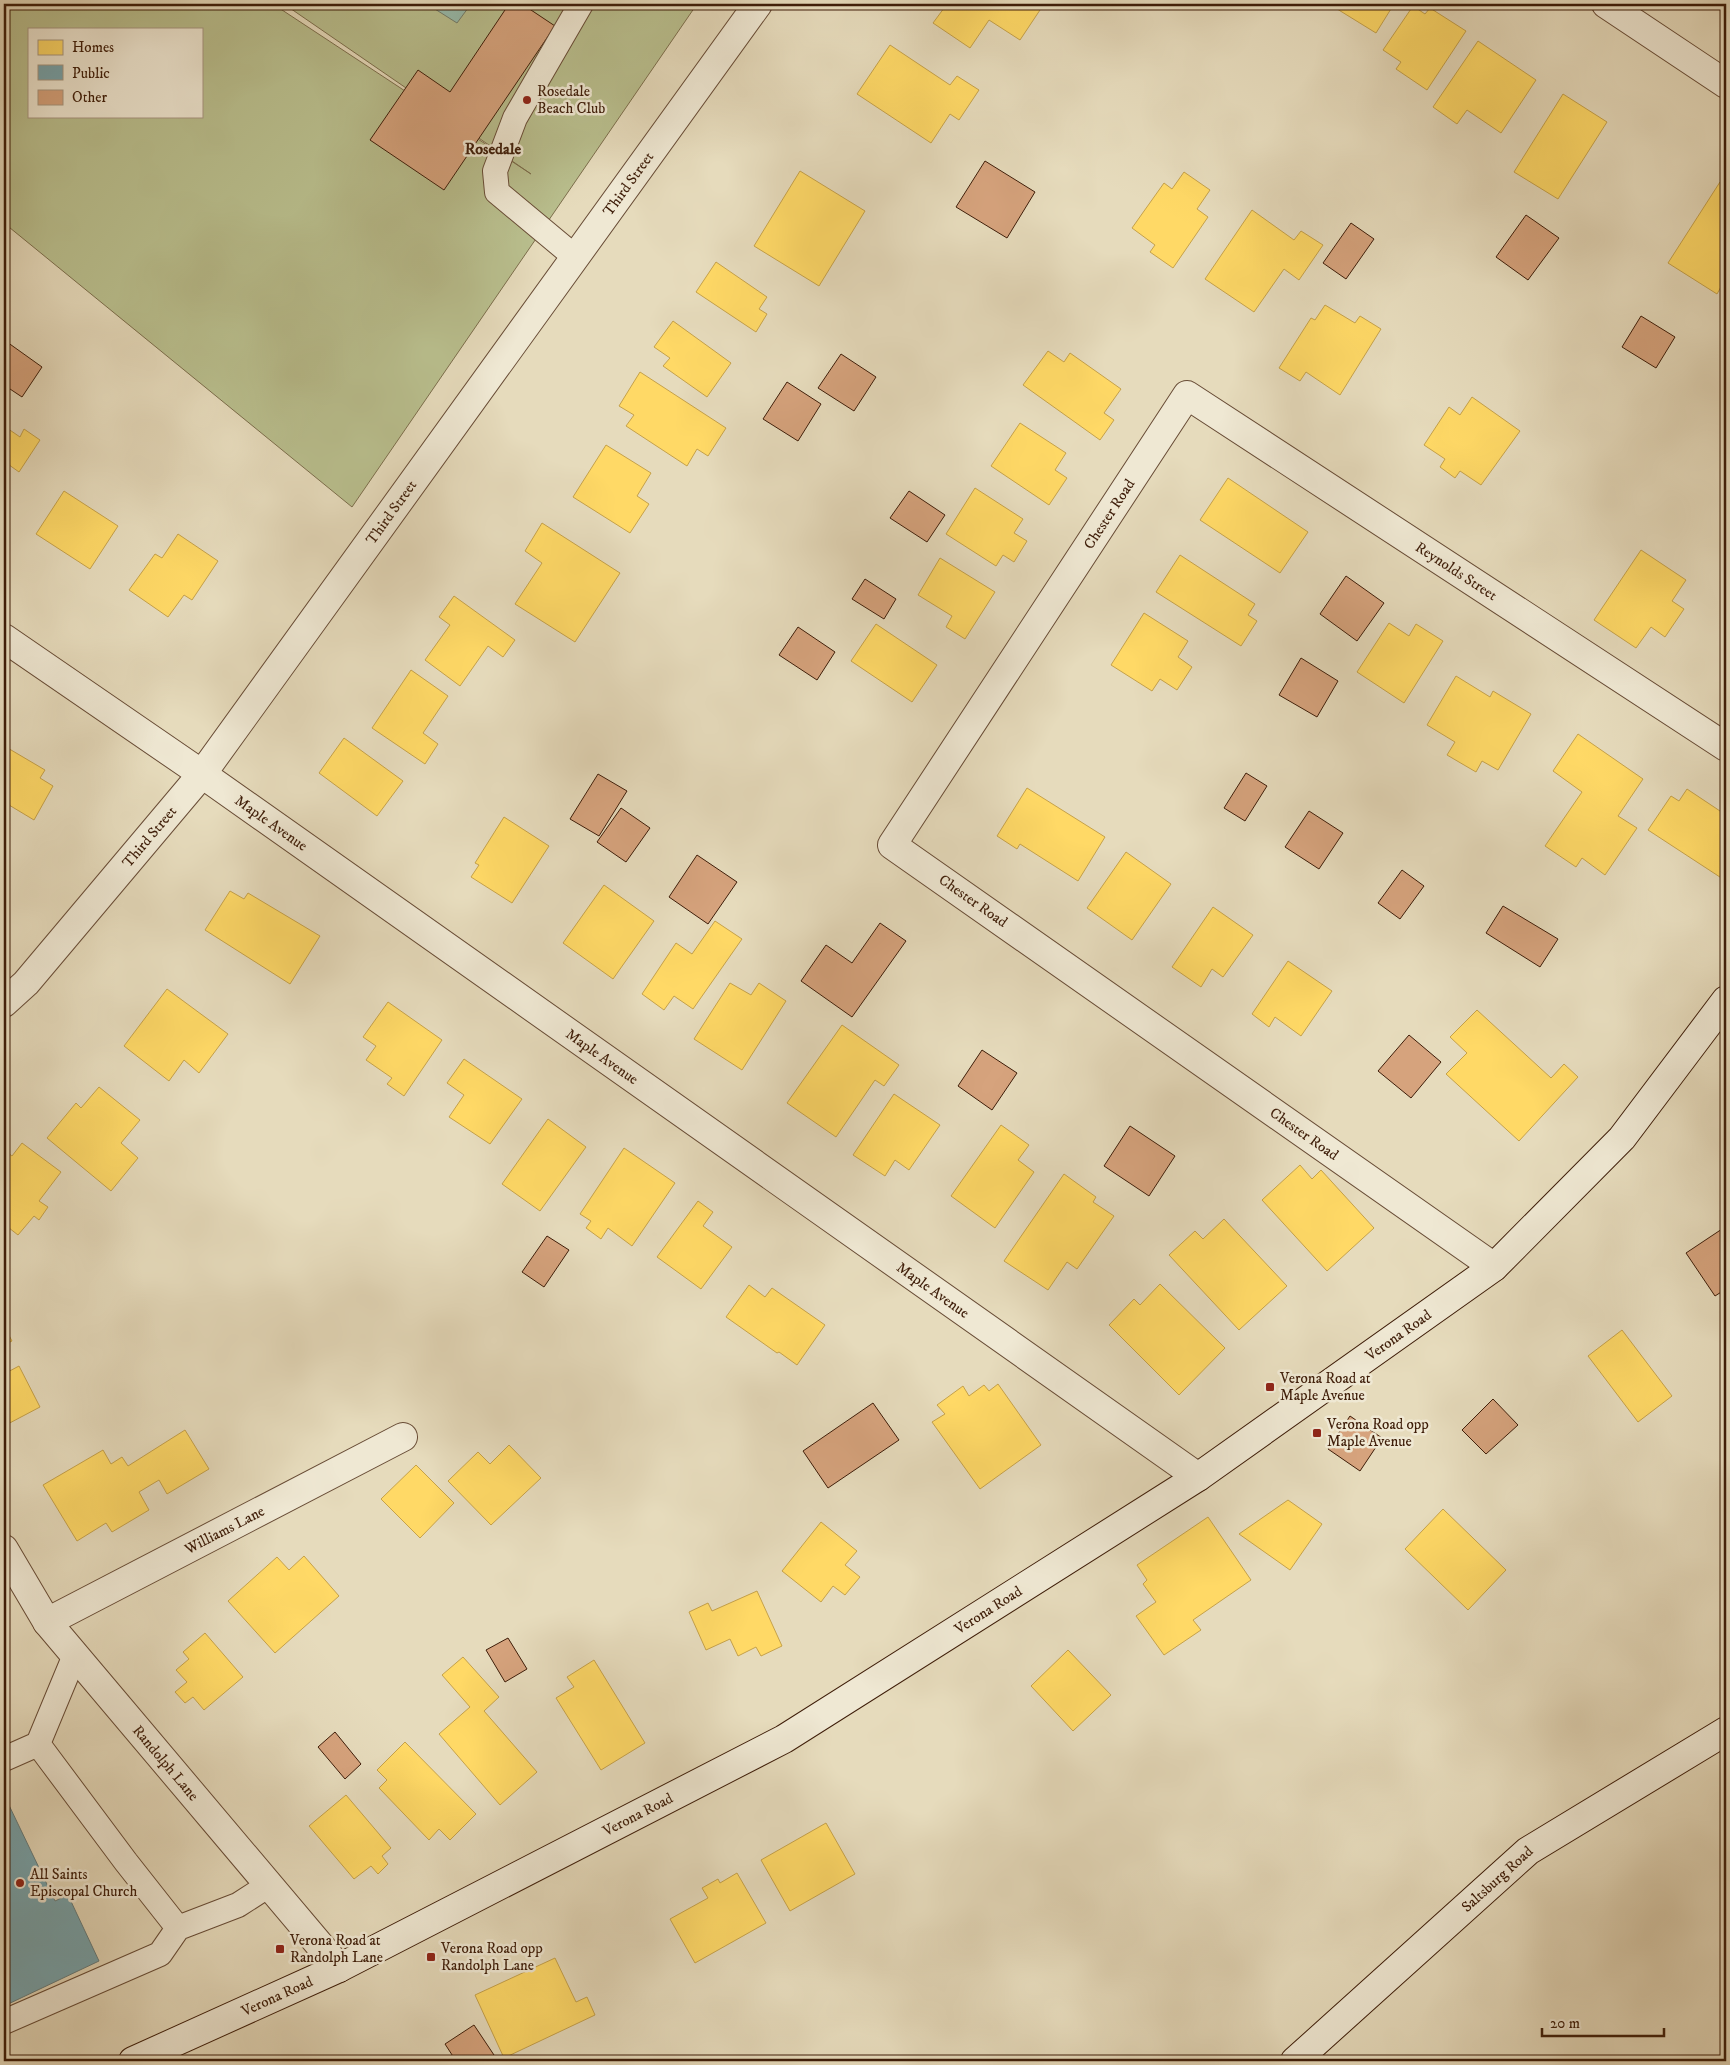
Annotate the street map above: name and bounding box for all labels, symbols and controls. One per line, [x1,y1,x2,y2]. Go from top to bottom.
legend [28,28,202,118]
text: Homes [72,38,114,57]
text: Public [72,64,110,83]
place label: Rosedale Beach Club [537,82,605,118]
text: Other [72,88,107,107]
marker: Rosedale Beach Club [521,94,533,106]
district label: Rosedale [465,139,522,159]
street label: Third Street [599,148,658,220]
street label: Chester Road [1079,475,1139,553]
street label: Third Street [361,476,421,548]
street label: Reynolds Street [1412,537,1501,605]
street label: Maple Avenue [231,791,311,855]
street label: Third Street [118,802,181,871]
street label: Chester Road [935,870,1012,932]
street label: Maple Avenue [562,1024,642,1089]
street label: Chester Road [1266,1103,1343,1165]
street label: Maple Avenue [893,1258,973,1322]
street label: Verona Road [1361,1305,1435,1365]
place label: Verona Road at Maple Avenue [1279,1369,1371,1405]
marker: Verona Road at Maple Avenue [1264,1381,1276,1393]
place label: Verona Road opp Maple Avenue [1326,1415,1429,1451]
marker: Verona Road opp Maple Avenue [1311,1427,1323,1439]
street label: Williams Lane [180,1501,268,1559]
street label: Verona Road [950,1581,1026,1639]
street label: Randolph Lane [129,1721,203,1805]
street label: Verona Road [599,1788,676,1841]
street label: Saltsburg Road [1457,1841,1537,1916]
place label: All Saints Episcopal Church [30,1865,137,1901]
marker: All Saints Episcopal Church [14,1877,26,1889]
place label: Verona Road at Randolph Lane [289,1931,383,1967]
place label: Verona Road opp Randolph Lane [440,1939,543,1975]
marker: Verona Road at Randolph Lane [274,1943,286,1955]
marker: Verona Road opp Randolph Lane [425,1951,437,1963]
street label: Verona Road [237,1971,316,2021]
scale bar [1542,2005,1665,2037]
text: 20 m [1550,2014,1580,2033]

